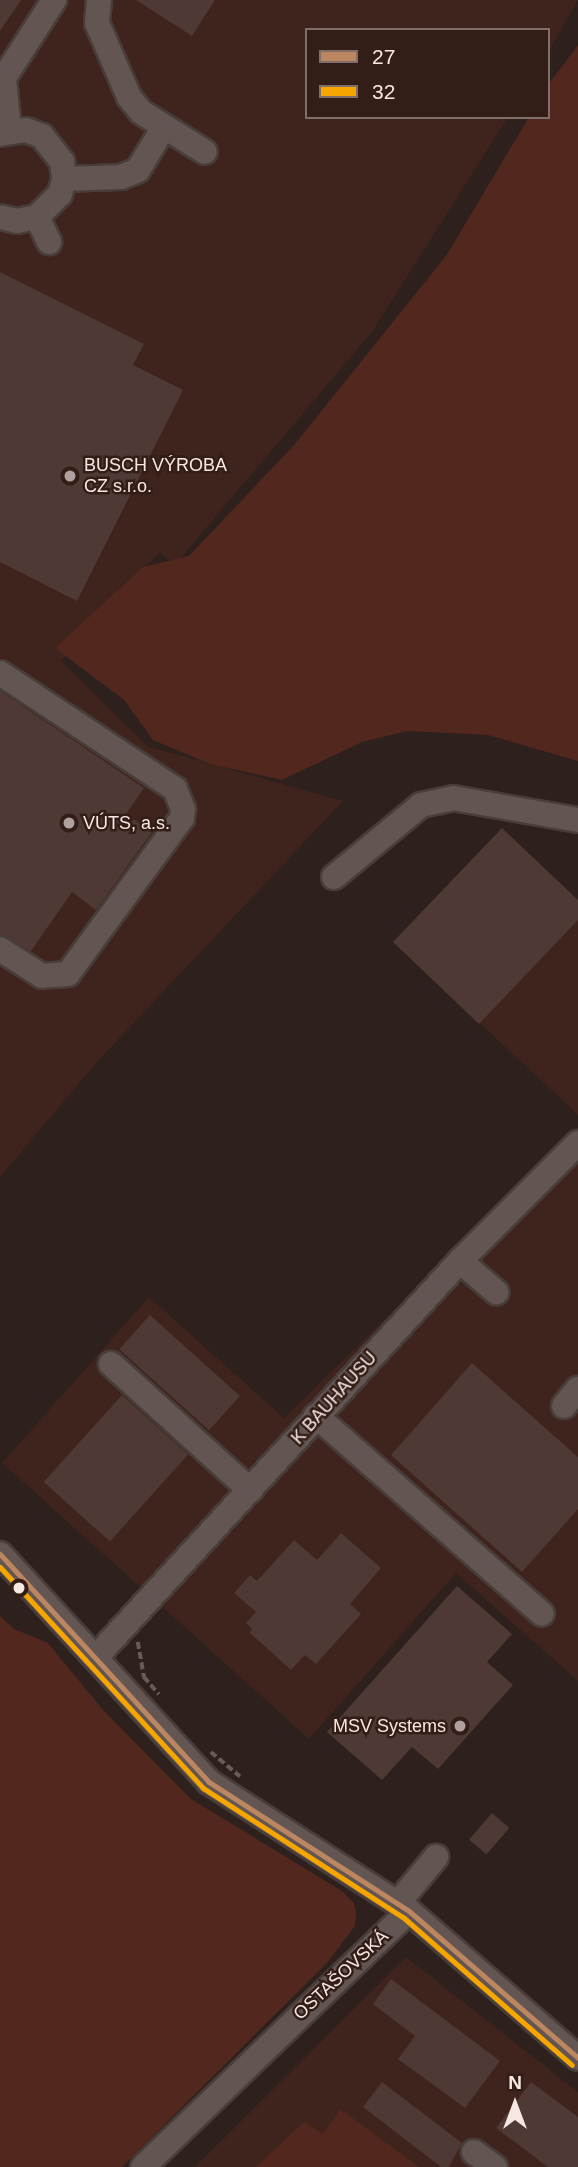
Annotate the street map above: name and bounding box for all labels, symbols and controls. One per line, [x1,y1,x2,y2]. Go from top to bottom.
legend [305,28,550,119]
text: 27 [372,45,395,68]
text: 32 [372,80,395,103]
place label: BUSCH VÝROBA CZ s.r.o. [84,455,227,498]
marker: BUSCH VÝROBA CZ s.r.o. [62,468,78,484]
place label: VÚTS, a.s. [83,812,170,834]
marker: VÚTS, a.s. [61,815,77,831]
street label: K BAUHAUSU [287,1347,381,1449]
unlabelled marker [12,1581,26,1595]
place label: MSV Systems [333,1715,446,1737]
marker: MSV Systems [452,1718,468,1734]
street label: OSTAŠOVSKÁ [289,1926,393,2024]
north arrow [480,2069,550,2139]
text: N [508,2072,522,2093]

